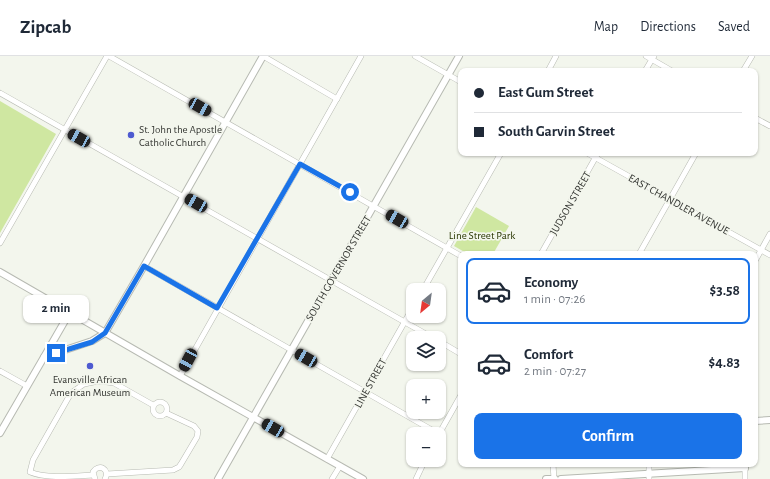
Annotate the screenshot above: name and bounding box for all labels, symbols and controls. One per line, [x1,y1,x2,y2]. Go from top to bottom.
text: Zipcab [20,18,71,37]
text: Map [594,20,618,34]
text: Directions [640,20,696,34]
text: Saved [718,20,750,34]
text: East Gum Street [498,85,594,100]
car [187,96,213,118]
place label: St. John the Apostle Catholic Church [139,124,222,148]
text: South Garvin Street [498,124,615,139]
car [66,127,92,149]
marker: St. John the Apostle Catholic Church [126,130,136,140]
street label: JUDSON STREET [548,169,593,237]
street label: EAST CHANDLER AVENUE [627,172,732,237]
route start [341,183,359,201]
car [183,192,209,214]
car [384,208,410,230]
street label: SOUTH GOVERNOR STREET [304,213,373,323]
park label: Line Street Park [449,230,515,241]
icon: car [476,273,512,309]
text: Economy [524,275,578,290]
north arrow [406,283,446,323]
map controls [406,283,446,467]
text: $3.58 [709,283,740,298]
text: 1 min · 07:26 [524,293,585,306]
callout: 2 min [23,295,89,323]
text: 2 min [42,302,70,315]
button: layers [406,331,446,371]
route end [47,344,65,362]
icon: car [476,345,512,381]
car [177,347,199,373]
car [293,347,319,369]
text: Comfort [524,347,573,362]
text: $4.83 [708,355,740,370]
street label: LINE STREET [352,356,389,410]
marker: Evansville African American Museum [85,361,95,371]
text: 2 min · 07:27 [524,365,586,378]
place label: Evansville African American Museum [50,374,130,398]
button: + [406,379,446,419]
button: Confirm [474,413,742,459]
car [260,417,286,439]
button: − [406,427,446,467]

